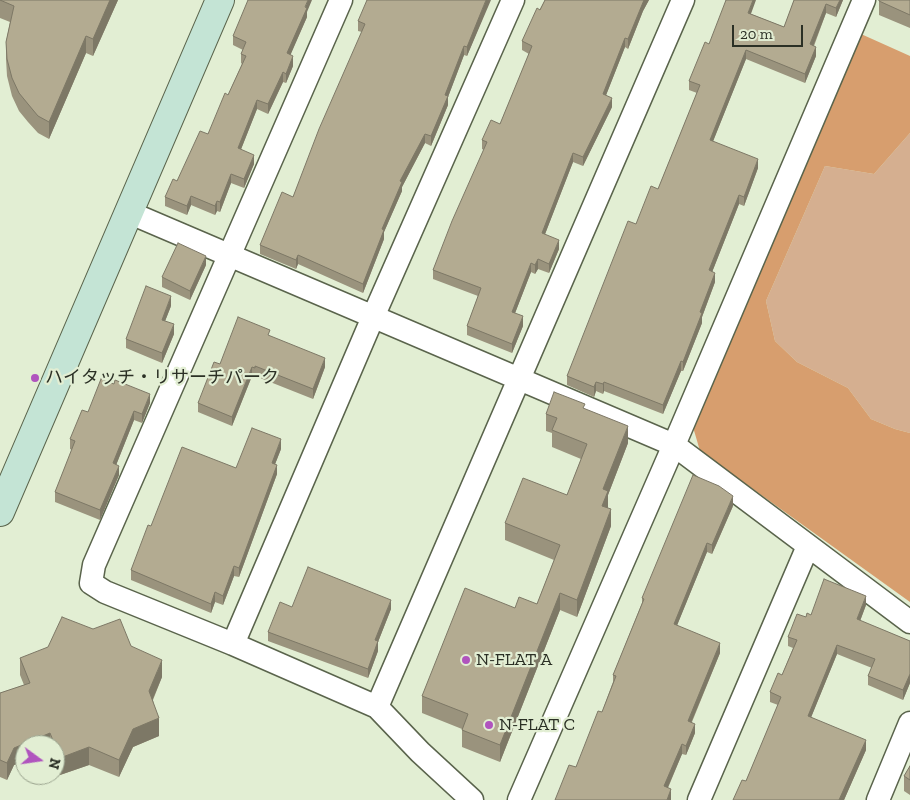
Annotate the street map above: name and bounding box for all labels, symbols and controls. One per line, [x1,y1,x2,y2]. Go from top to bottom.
scale bar [735,15,806,47]
text: 20 m [740,25,773,43]
place label: ハイタッチ・リサーチパーク [45,367,279,389]
marker: ハイタッチ・リサーチパーク [29,372,41,384]
place label: N-FLAT A [476,649,552,671]
marker: N-FLAT A [460,654,472,666]
place label: N-FLAT C [499,714,575,736]
marker: N-FLAT C [483,719,495,731]
north arrow [15,735,65,785]
text: N [45,756,64,771]

